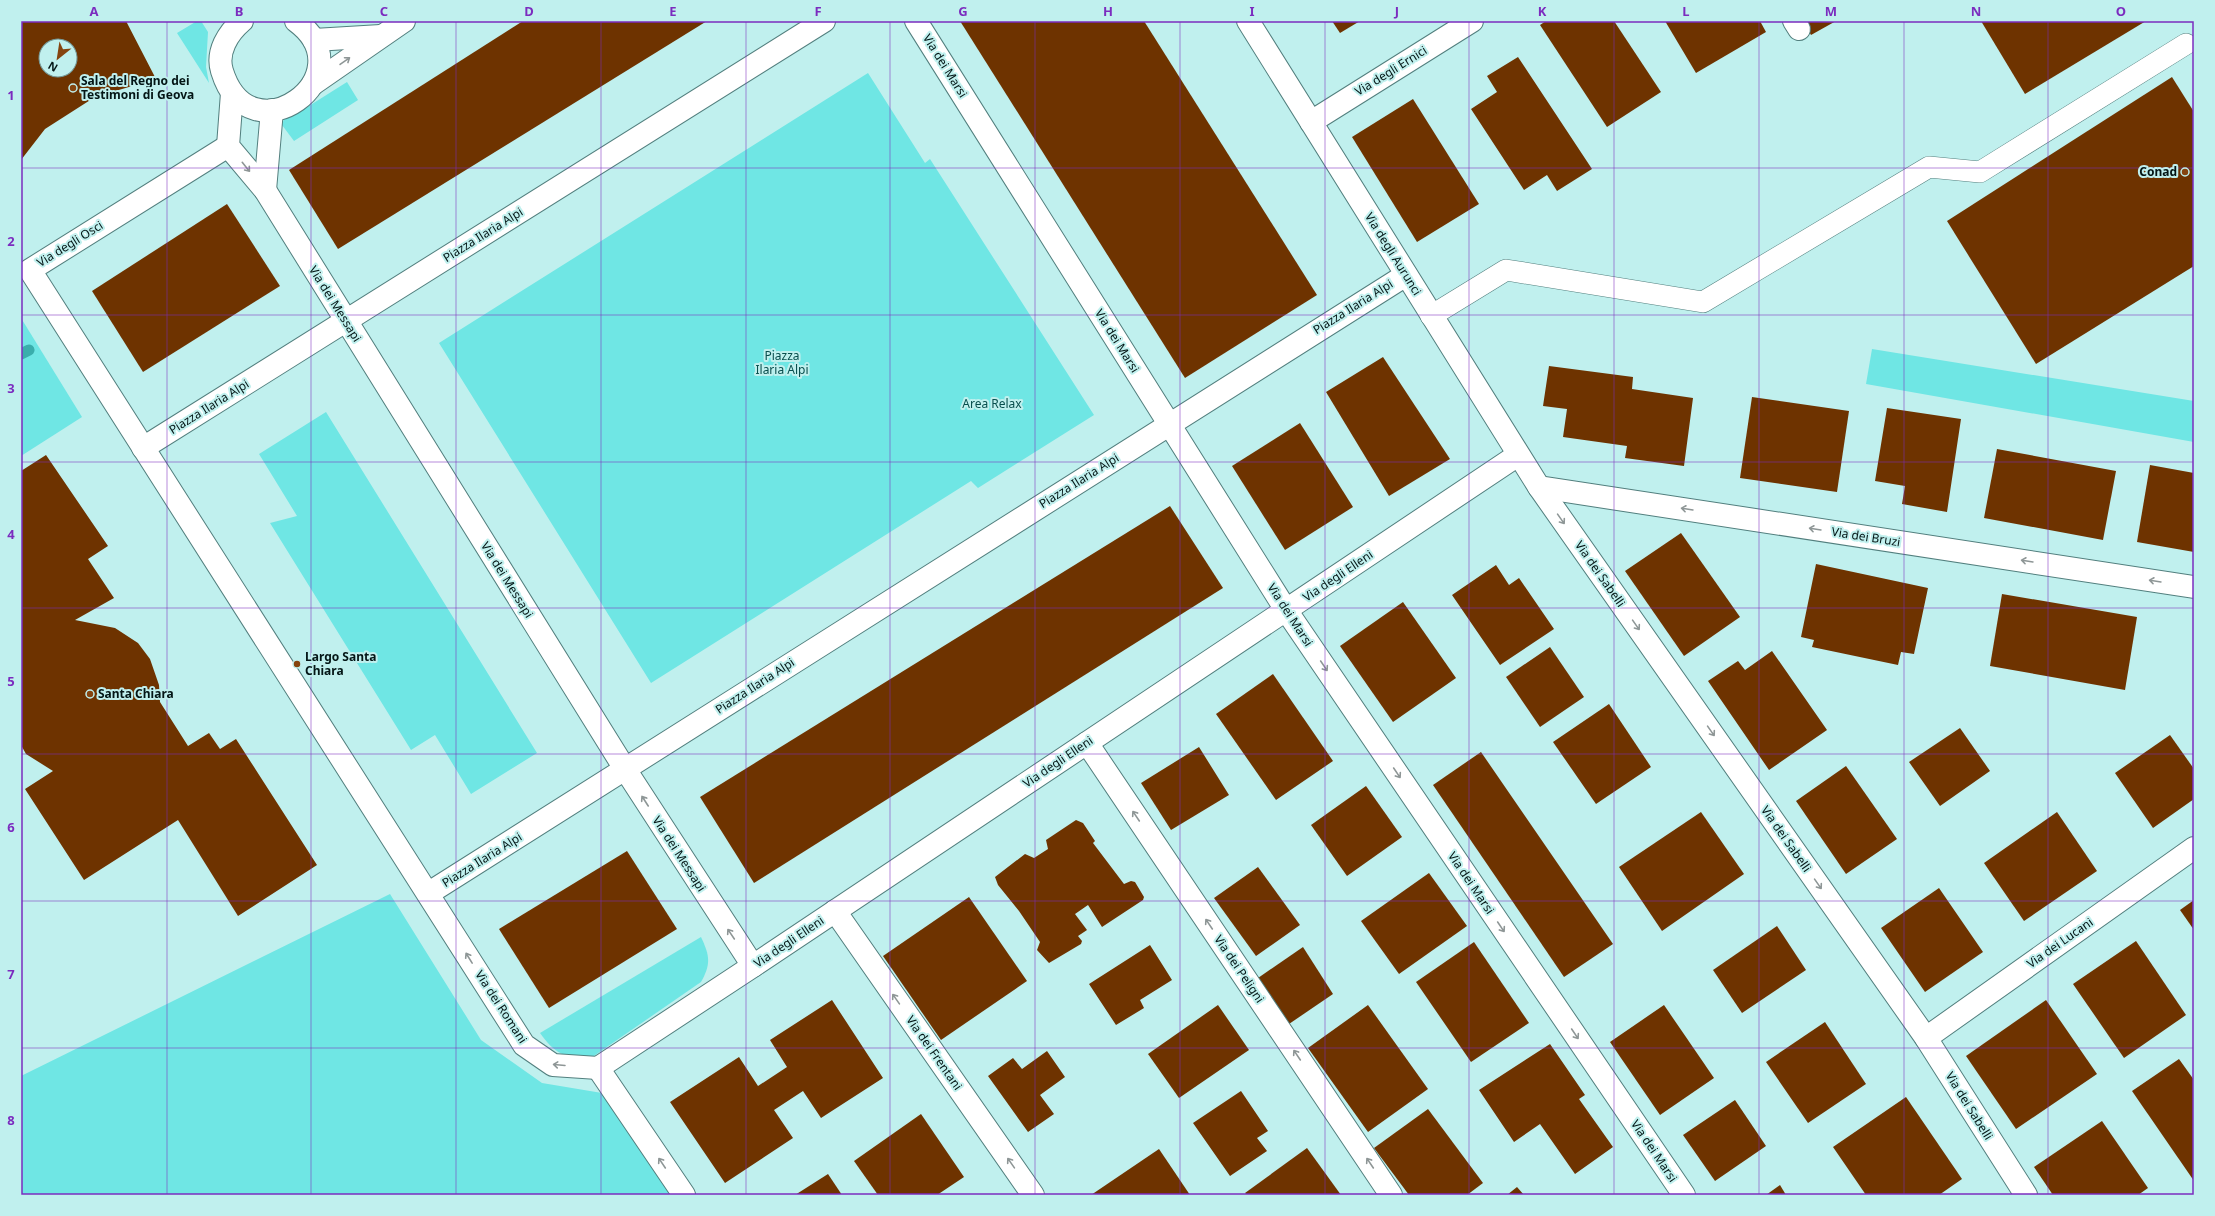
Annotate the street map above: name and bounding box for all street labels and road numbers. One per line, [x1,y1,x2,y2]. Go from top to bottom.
street label: Via dei Marsi [919,31,972,101]
street label: Via degli Ernici [1351,42,1430,100]
street label: Piazza Ilaria Alpi [440,203,526,266]
street label: Via degli Aurunci [1361,209,1426,298]
street label: Via degli Osci [33,217,106,271]
street label: Via dei Messapi [305,262,366,345]
street label: Piazza Ilaria Alpi [1310,275,1396,338]
street label: Via dei Marsi [1091,306,1144,376]
street label: Piazza Ilaria Alpi [166,375,252,438]
street label: Piazza Ilaria Alpi [1036,449,1122,512]
street label: Via dei Bruzi [1830,523,1902,550]
street label: Via dei Sabelli [1571,537,1630,610]
street label: Via dei Messapi [477,538,538,621]
street label: Via degli Elleni [1299,546,1376,605]
street label: Via dei Marsi [1264,580,1317,650]
street label: Piazza Ilaria Alpi [712,654,798,718]
street label: Via degli Elleni [1019,732,1096,791]
street label: Via dei Sabelli [1757,802,1816,875]
street label: Via dei Messapi [649,813,710,895]
street label: Piazza Ilaria Alpi [439,828,525,891]
street label: Via dei Marsi [1444,848,1499,917]
street label: Via degli Elleni [750,912,827,971]
street label: Via dei Lucani [2023,913,2096,972]
street label: Via dei Peligni [1210,931,1268,1006]
street label: Via dei Romani [471,967,531,1046]
street label: Via dei Frentani [902,1012,966,1093]
street label: Via dei Sabelli [1942,1068,1997,1143]
street label: Via dei Marsi [1627,1116,1682,1185]

